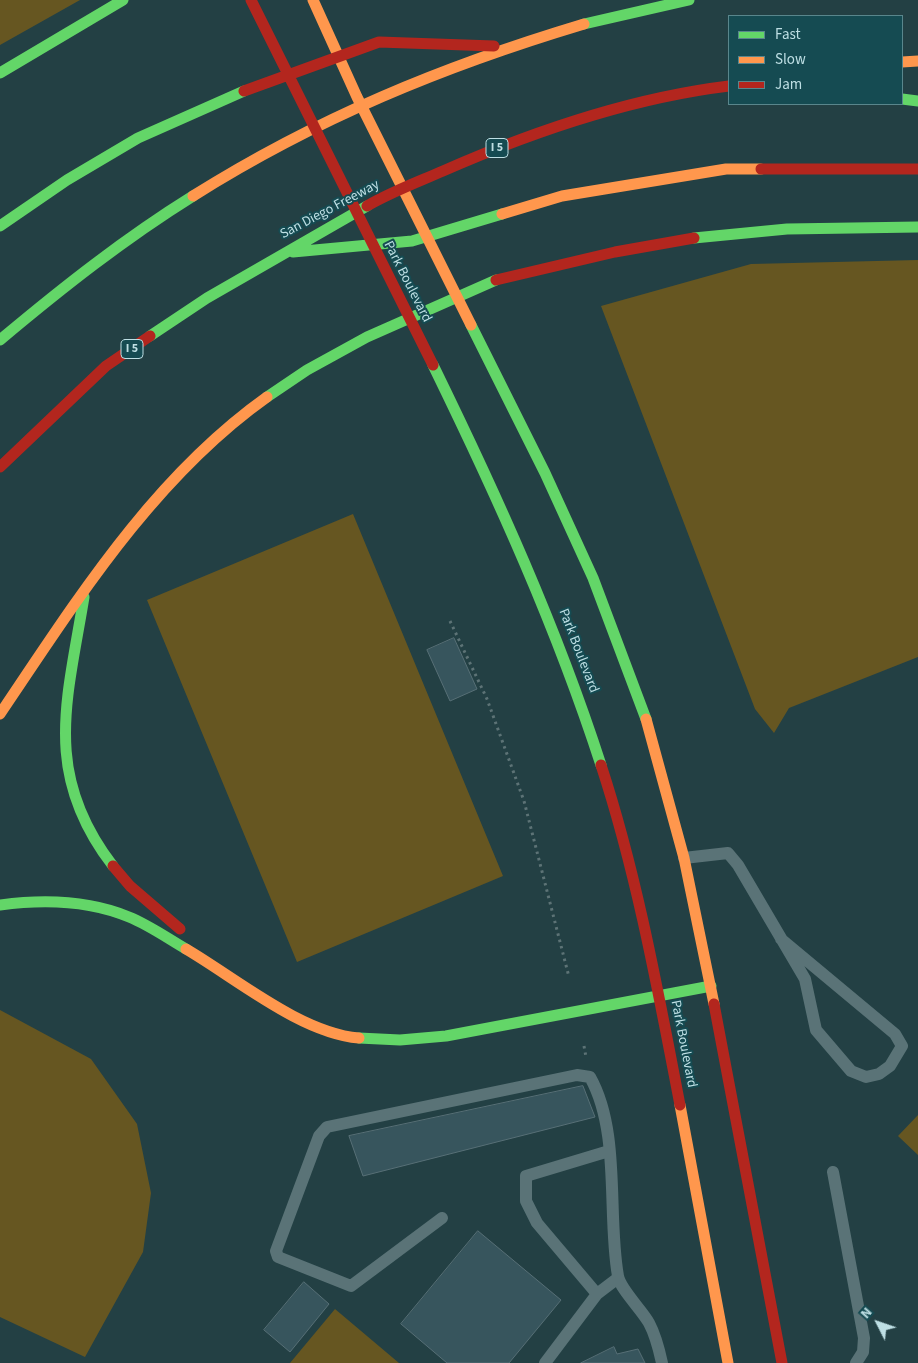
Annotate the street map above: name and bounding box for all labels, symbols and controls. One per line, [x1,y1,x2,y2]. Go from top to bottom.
legend [728,15,903,105]
text: Fast [775,24,801,45]
text: Slow [775,49,806,70]
text: Jam [775,74,802,95]
road number: I 5 [486,138,508,158]
street label: San Diego Freeway [278,177,382,243]
street label: Park Boulevard [379,239,435,325]
road number: I 5 [121,339,143,358]
street label: Park Boulevard [554,607,602,695]
street label: Park Boulevard [666,999,700,1089]
north arrow [853,1298,903,1348]
text: N [856,1303,877,1323]

